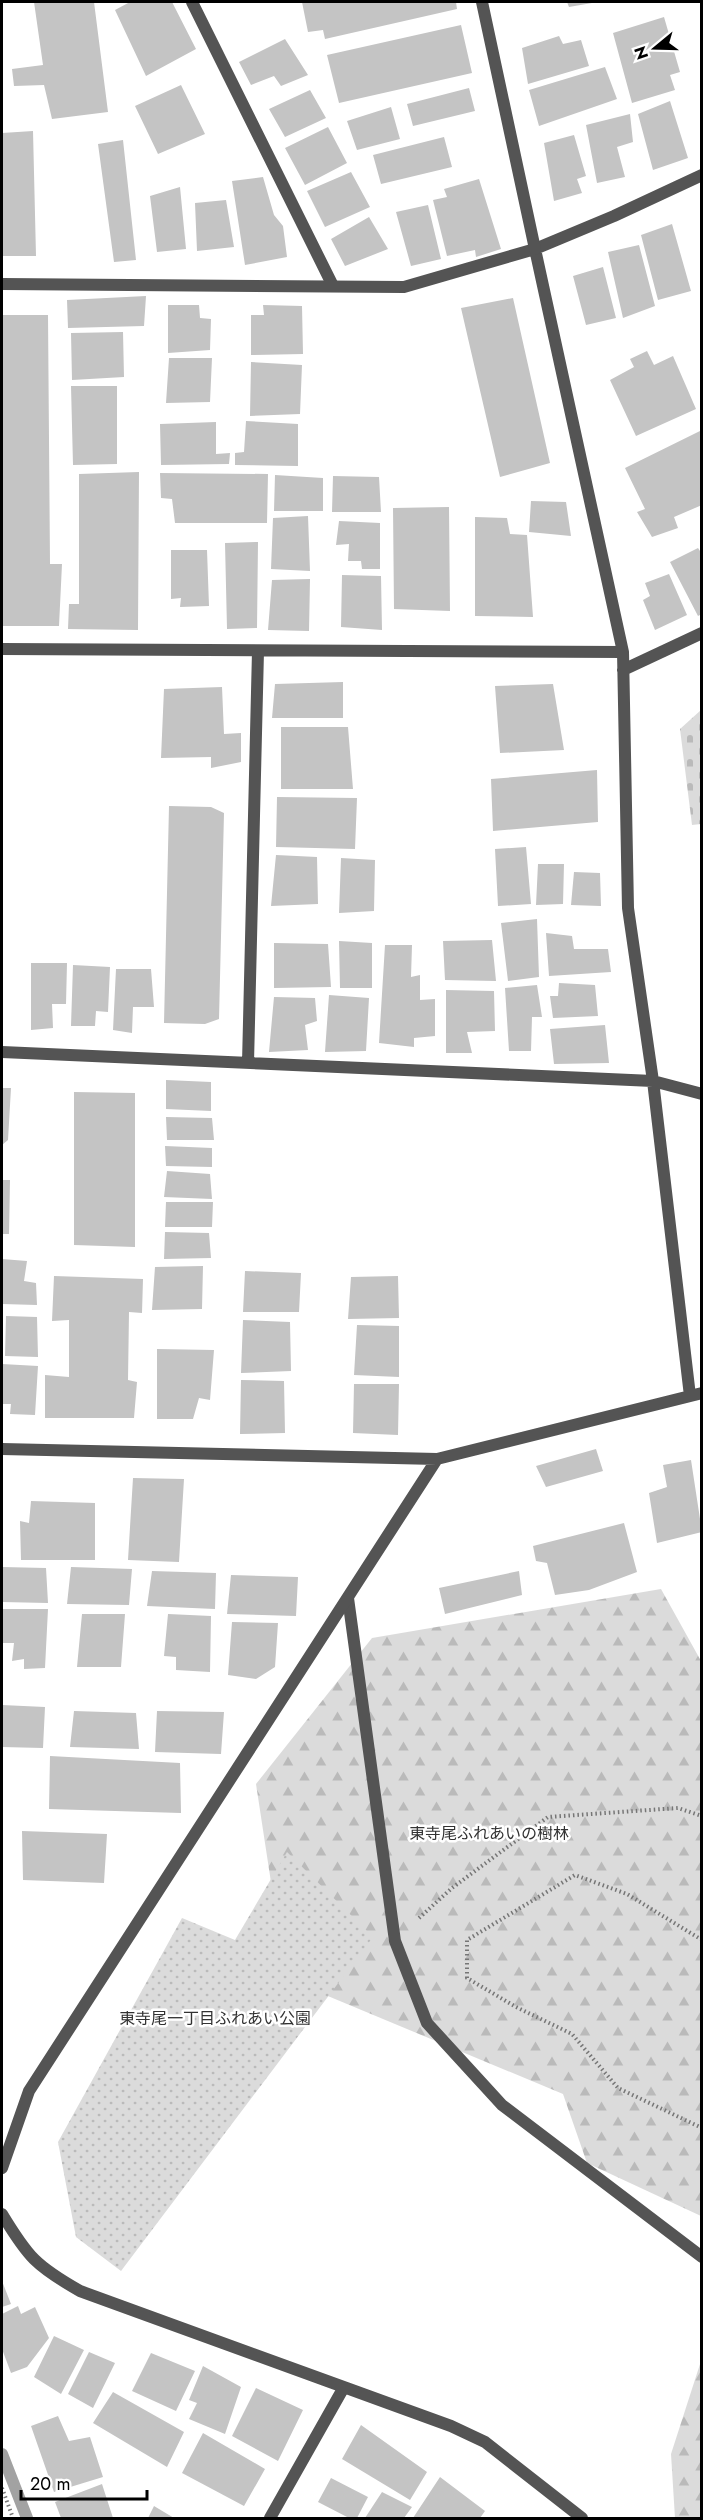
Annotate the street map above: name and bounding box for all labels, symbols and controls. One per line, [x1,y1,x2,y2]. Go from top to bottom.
north arrow [625,18,685,78]
text: N [628,43,654,62]
park label: 東寺尾ふれあいの樹林 [409,1822,569,1845]
park label: 東寺尾一丁目ふれあい公園 [119,2007,311,2030]
scale bar [21,2463,147,2501]
text: 20 m [30,2471,70,2497]

